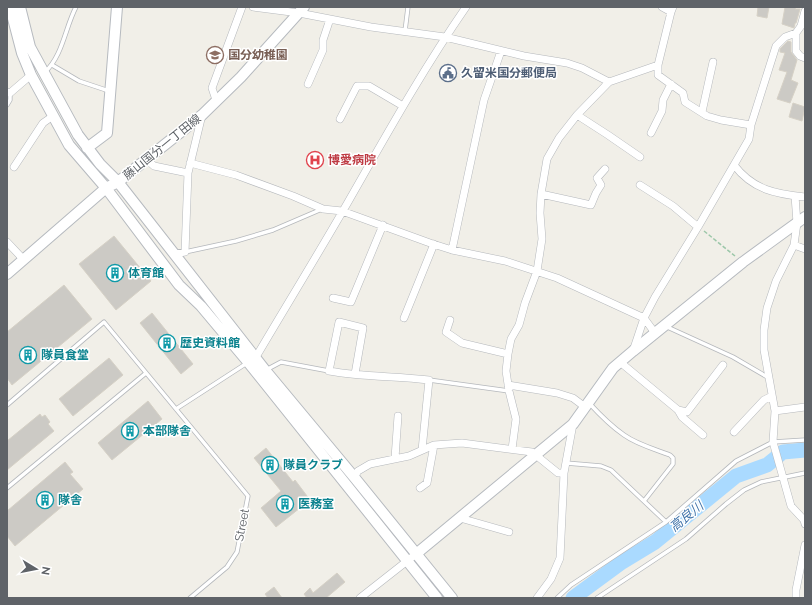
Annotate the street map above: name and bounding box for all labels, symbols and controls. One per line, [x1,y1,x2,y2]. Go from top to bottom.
school or university icon: 国分幼稚園 [205,45,225,65]
place label: 国分幼稚園 [228,48,288,62]
public building icon: 久留米国分郵便局 [438,63,458,83]
place label: 久留米国分郵便局 [461,66,557,80]
street label: 藤山国分一丁田線 [120,111,204,183]
hospital icon: 博愛病院 [305,150,325,170]
place label: 博愛病院 [328,153,376,167]
building icon: 体育館 [105,263,125,283]
place label: 体育館 [128,266,164,280]
building icon: 歴史資料館 [157,333,177,353]
place label: 歴史資料館 [180,336,240,350]
building icon: 隊員食堂 [18,345,38,365]
place label: 隊員食堂 [41,348,89,362]
building icon: 本部隊舎 [120,421,140,441]
place label: 本部隊舎 [143,424,191,438]
building icon: 隊員クラブ [260,455,280,475]
place label: 隊員クラブ [283,458,343,472]
building icon: 隊舎 [35,490,55,510]
place label: 隊舎 [58,493,82,507]
building icon: 医務室 [275,494,295,514]
place label: 医務室 [298,497,334,511]
water label: 高良川 [666,497,708,534]
street label: Street [232,507,252,543]
north arrow [16,549,56,589]
text: N [38,565,52,576]

